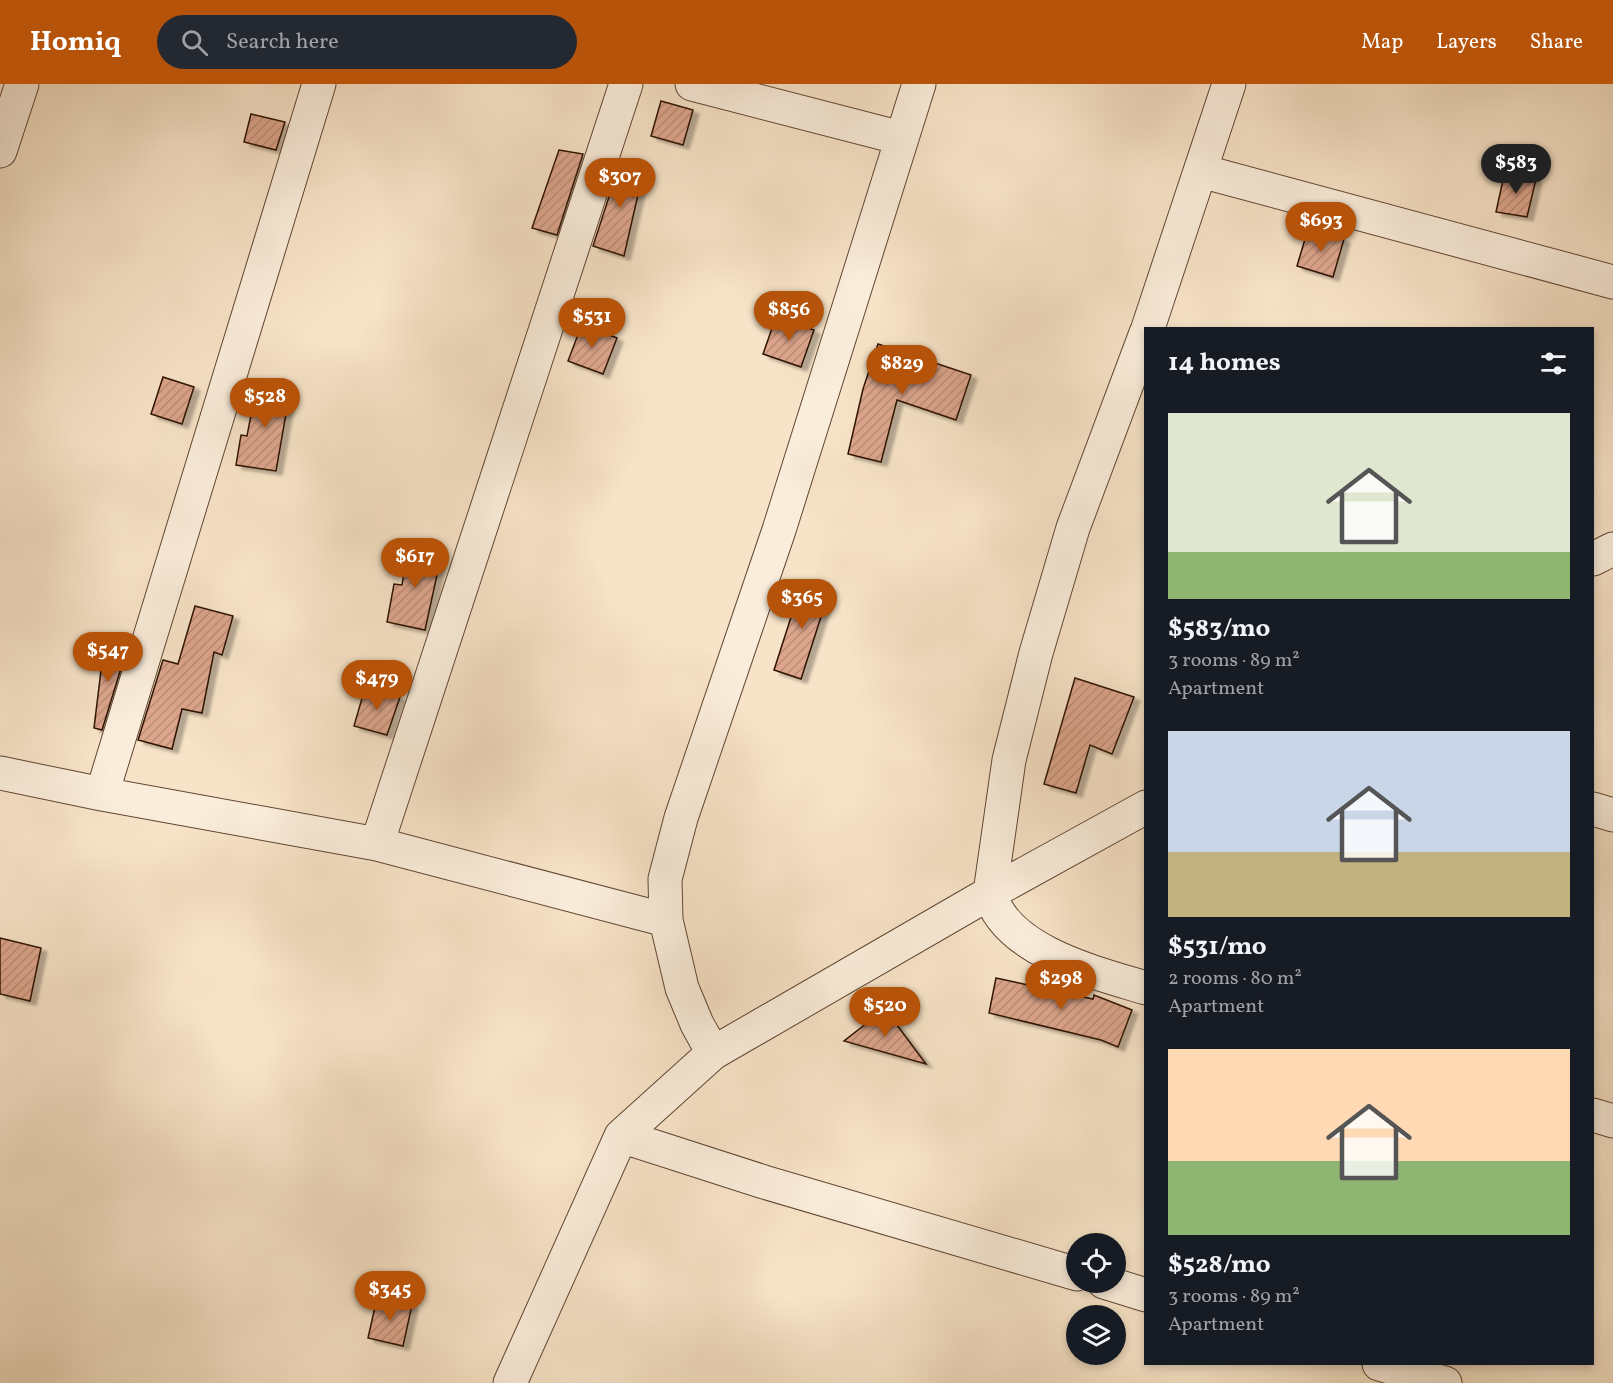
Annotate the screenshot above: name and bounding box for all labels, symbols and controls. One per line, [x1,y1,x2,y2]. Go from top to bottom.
search box [157,15,577,69]
text: Homiq [30,23,121,62]
icon: search [178,26,211,59]
text: Search here [226,27,339,58]
text: Map [1361,28,1403,57]
text: Layers [1436,28,1497,57]
text: Share [1530,28,1583,57]
pin: $583 [1480,144,1552,195]
text: $583 [1495,149,1537,177]
pin: $307 [584,158,656,209]
text: $307 [599,163,641,191]
pin: $693 [1285,202,1357,253]
text: $693 [1299,207,1343,235]
pin: $856 [753,291,825,342]
text: $856 [768,296,810,324]
pin: $531 [556,298,628,349]
text: $531 [572,303,612,331]
pin: $829 [866,345,938,396]
text: 14 homes [1168,345,1281,381]
icon: filters [1537,347,1570,380]
text: $829 [880,350,924,378]
pin: $528 [229,378,301,429]
text: $528 [244,383,286,411]
icon: home [1315,452,1423,560]
pin: $617 [379,538,451,589]
text: $617 [395,543,435,571]
pin: $365 [766,579,838,630]
text: $365 [781,584,823,612]
text: $583/mo [1168,611,1270,647]
pin: $547 [72,632,144,683]
text: $547 [87,637,129,665]
text: 3 rooms · 89 m² [1168,647,1300,675]
pin: $479 [341,660,413,711]
text: $479 [355,665,399,693]
text: Apartment [1168,675,1264,703]
icon: home [1315,770,1423,878]
text: $531/mo [1168,929,1267,965]
pin: $298 [1025,960,1097,1011]
text: $298 [1039,965,1083,993]
text: 2 rooms · 80 m² [1168,965,1302,993]
pin: $520 [849,987,921,1038]
text: $520 [863,992,907,1020]
text: Apartment [1168,993,1264,1021]
icon: home [1315,1088,1423,1196]
map controls [1066,1233,1126,1365]
button: locate [1066,1233,1126,1293]
text: $528/mo [1168,1247,1271,1283]
pin: $345 [354,1271,426,1322]
text: $345 [369,1276,411,1304]
text: 3 rooms · 89 m² [1168,1283,1300,1311]
button: layers [1066,1305,1126,1365]
text: Apartment [1168,1311,1264,1339]

